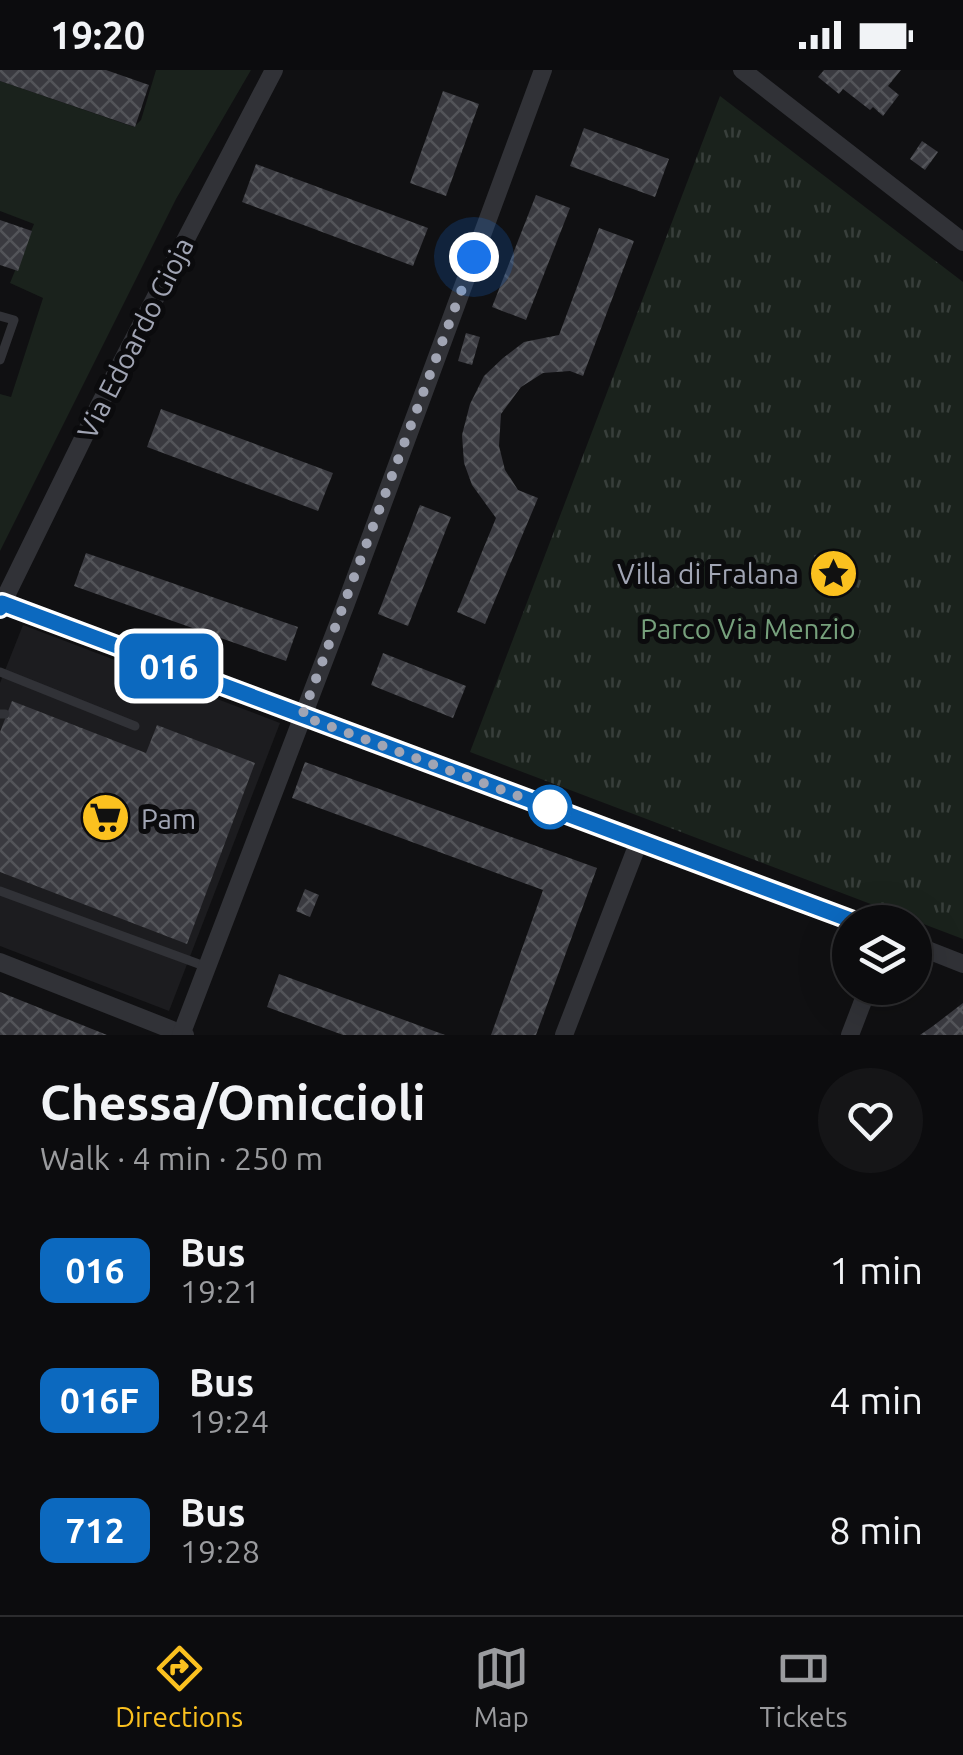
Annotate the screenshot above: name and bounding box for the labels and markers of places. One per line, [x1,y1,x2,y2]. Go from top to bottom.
place icon: Villa di Fralana [808,547,860,599]
place label: Villa di Fralana [617,558,799,589]
unlabelled marker [529,786,571,828]
supermarket icon: Pam [80,792,132,844]
place label: Pam [141,803,196,834]

